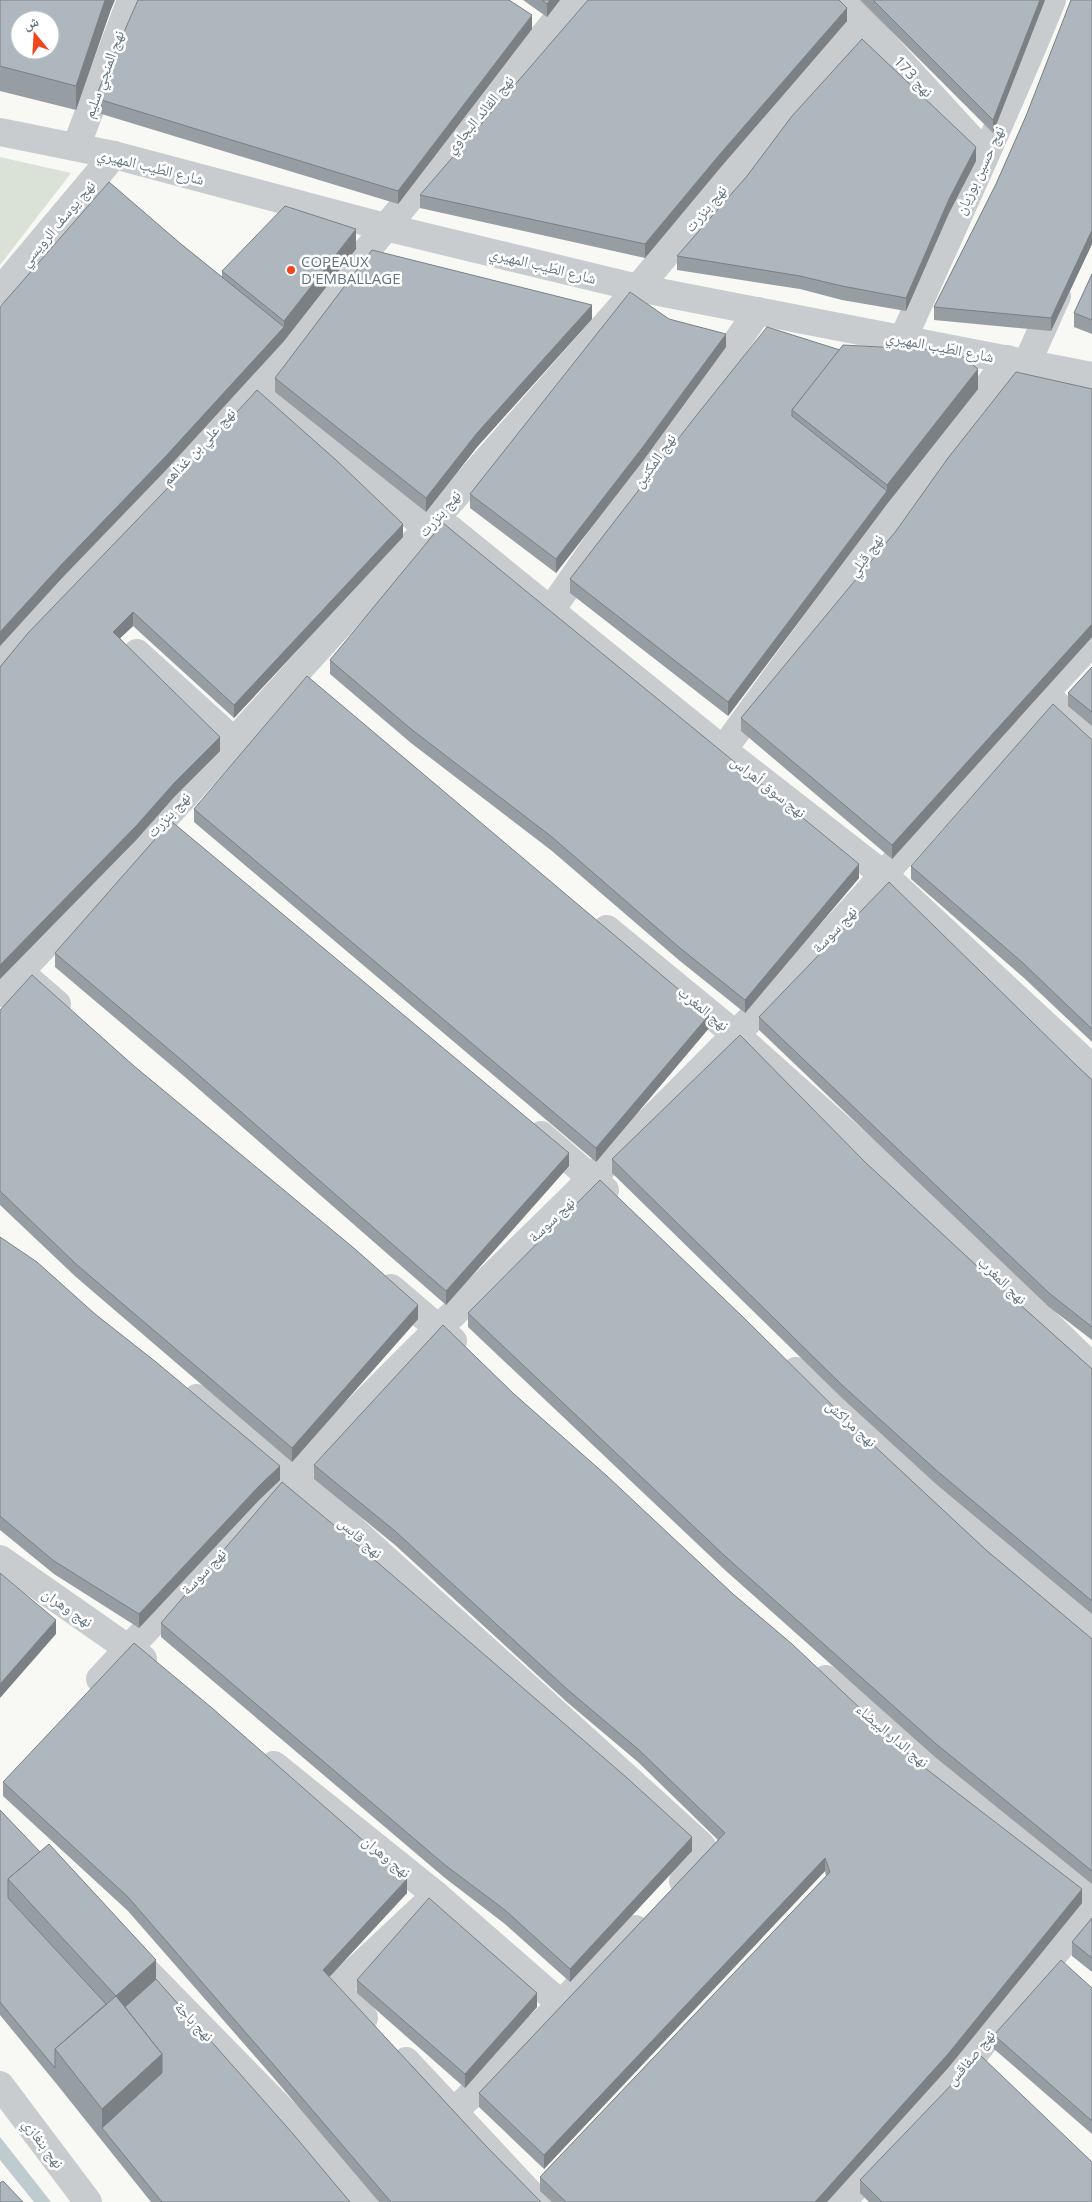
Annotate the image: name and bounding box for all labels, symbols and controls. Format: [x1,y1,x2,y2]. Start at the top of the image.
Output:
north arrow [10,10,60,60]
text: ش [21,11,41,33]
street label: نهج المنجي سليم [78,27,131,122]
street label: نهج 173 [889,51,938,102]
street label: نهج القائد البجاوي [440,71,520,159]
street label: نهج حسين بوزيان [950,122,1009,218]
street label: شارع الطّيب المهيري [95,143,207,192]
street label: نهج يوسف الرويسي [15,176,101,272]
street label: نهج بنزرت [679,180,731,236]
street label: شارع الطّيب المهيري [487,242,599,291]
place label: COPEAUX D'EMBALLAGE [301,251,401,288]
marker: COPEAUX D'EMBALLAGE [285,264,297,276]
street label: شارع الطّيب المهيري [884,326,996,369]
street label: نهج علي بن غذاهم [157,403,241,491]
street label: نهج المكنين [628,429,681,492]
street label: نهج بنزرت [413,485,466,541]
street label: نهج قبلي [843,530,890,582]
street label: نهج سوق أهراس [727,750,811,822]
street label: نهج بنزرت [142,787,195,842]
street label: نهج سوسة [807,901,862,957]
street label: نهج المغرب [674,981,734,1036]
street label: نهج سوسة [523,1192,579,1247]
street label: نهج المغرب [974,1252,1032,1309]
street label: نهج مراكش [822,1395,882,1452]
street label: نهج قابس [334,1512,387,1563]
street label: نهج سوسة [176,1543,231,1599]
street label: نهج وهران [38,1583,97,1632]
street label: نهج الدار البيضاء [852,1699,934,1772]
street label: نهج وهران [358,1830,415,1882]
street label: نهج باجة [170,1997,219,2046]
street label: نهج صفاقس [941,2025,1000,2090]
street label: نهج بنغازي [17,2114,69,2174]

